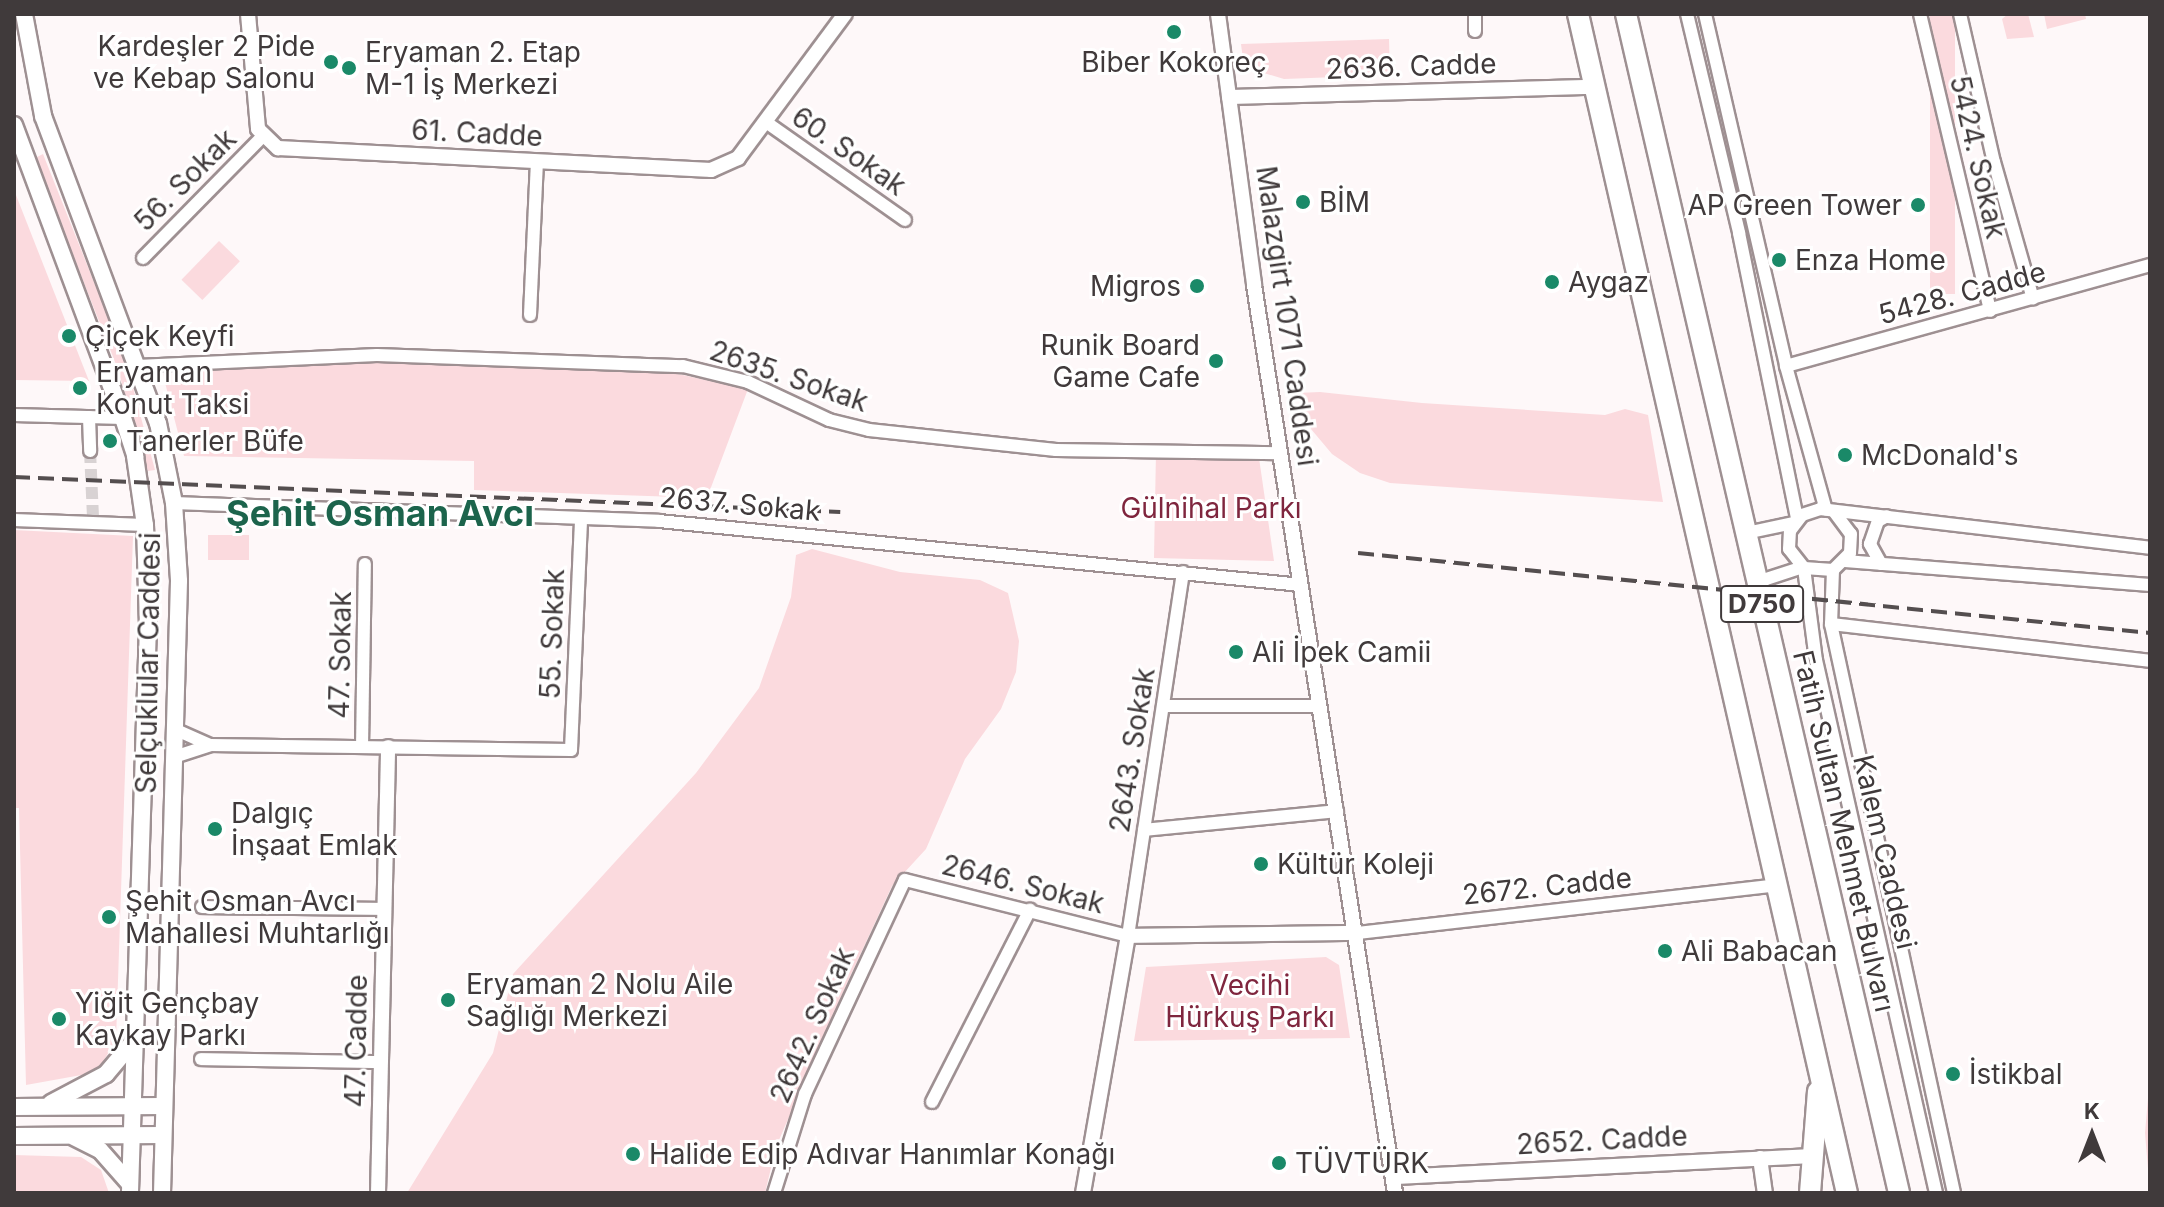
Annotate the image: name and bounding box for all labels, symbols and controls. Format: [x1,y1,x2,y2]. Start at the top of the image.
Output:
marker: Biber Kokoreç [1165,23,1183,41]
place label: Kardeşler 2 Pide ve Kebap Salonu [93,29,315,95]
place label: Eryaman 2. Etap M-1 İş Merkezi [365,35,581,101]
place label: Biber Kokoreç [1081,45,1267,79]
street label: 2636. Cadde [1325,46,1497,86]
marker: Kardeşler 2 Pide ve Kebap Salonu [322,53,340,71]
marker: Eryaman 2. Etap M-1 İş Merkezi [340,59,358,77]
street label: 5424. Sokak [1943,72,2013,242]
street label: 60. Sokak [786,100,912,202]
street label: 61. Cadde [410,113,544,153]
street label: 56. Sokak [127,122,243,238]
street label: Malazgirt 1071 Caddesi [1249,164,1325,468]
place label: BİM [1319,185,1370,219]
place label: AP Green Tower [1687,188,1902,222]
marker: BİM [1294,193,1312,211]
marker: AP Green Tower [1909,196,1927,214]
place label: Enza Home [1795,243,1946,277]
marker: Enza Home [1770,251,1788,269]
street label: 5428. Cadde [1875,255,2049,331]
place label: Aygaz [1568,265,1649,299]
place label: Migros [1090,269,1181,303]
marker: Aygaz [1543,273,1561,291]
marker: Migros [1188,277,1206,295]
place label: Çiçek Keyfi [85,319,235,353]
marker: Çiçek Keyfi [60,327,78,345]
place label: Runik Board Game Cafe [1041,328,1200,394]
street label: 2635. Sokak [705,333,873,419]
marker: Runik Board Game Cafe [1207,352,1225,370]
place label: Eryaman Konut Taksi [96,355,249,421]
marker: Eryaman Konut Taksi [71,379,89,397]
place label: Tanerler Büfe [126,424,304,458]
marker: Tanerler Büfe [101,432,119,450]
place label: McDonald's [1861,438,2019,472]
marker: McDonald's [1836,446,1854,464]
street label: 2637. Sokak [658,480,822,528]
park label: Gülnihal Parkı [1120,491,1302,525]
district label: Şehit Osman Avcı [226,492,534,536]
street label: Selçuklular Caddesi [129,532,167,794]
street label: 55. Sokak [533,568,571,700]
road number: D750 [1720,582,1804,626]
street label: 47. Sokak [322,591,358,719]
place label: Ali İpek Camii [1252,635,1431,669]
marker: Ali İpek Camii [1227,643,1245,661]
street label: Fatih Sultan Mehmet Bulvarı [1786,647,1902,1015]
street label: 2643. Sokak [1102,665,1162,835]
street label: Kalem Caddesi [1846,752,1924,952]
place label: Dalgıç İnşaat Emlak [231,796,398,862]
marker: Dalgıç İnşaat Emlak [206,820,224,838]
place label: Kültür Koleji [1277,847,1434,881]
street label: 2646. Sokak [938,848,1108,920]
marker: Kültür Koleji [1252,855,1270,873]
street label: 2672. Cadde [1461,860,1633,912]
place label: Şehit Osman Avcı Mahallesi Muhtarlığı [125,884,390,950]
marker: Şehit Osman Avcı Mahallesi Muhtarlığı [100,908,118,926]
place label: Ali Babacan [1681,934,1837,968]
street label: 2642. Sokak [763,942,861,1108]
marker: Ali Babacan [1656,942,1674,960]
place label: Eryaman 2 Nolu Aile Sağlığı Merkezi [466,967,733,1033]
park label: Vecihi Hürkuş Parkı [1165,968,1335,1034]
street label: 47. Cadde [338,974,374,1108]
place label: Yiğit Gençbay Kaykay Parkı [75,986,259,1052]
marker: Eryaman 2 Nolu Aile Sağlığı Merkezi [437,989,459,1011]
marker: Yiğit Gençbay Kaykay Parkı [50,1010,68,1028]
place label: İstikbal [1969,1057,2063,1091]
marker: İstikbal [1944,1065,1962,1083]
north arrow [2052,1095,2132,1175]
text: K [2084,1098,2100,1124]
street label: 2652. Cadde [1516,1119,1688,1161]
place label: Halide Edip Adıvar Hanımlar Konağı [649,1137,1115,1171]
marker: Halide Edip Adıvar Hanımlar Konağı [624,1145,642,1163]
place label: TÜVTÜRK [1295,1146,1429,1180]
marker: TÜVTÜRK [1270,1154,1288,1172]

